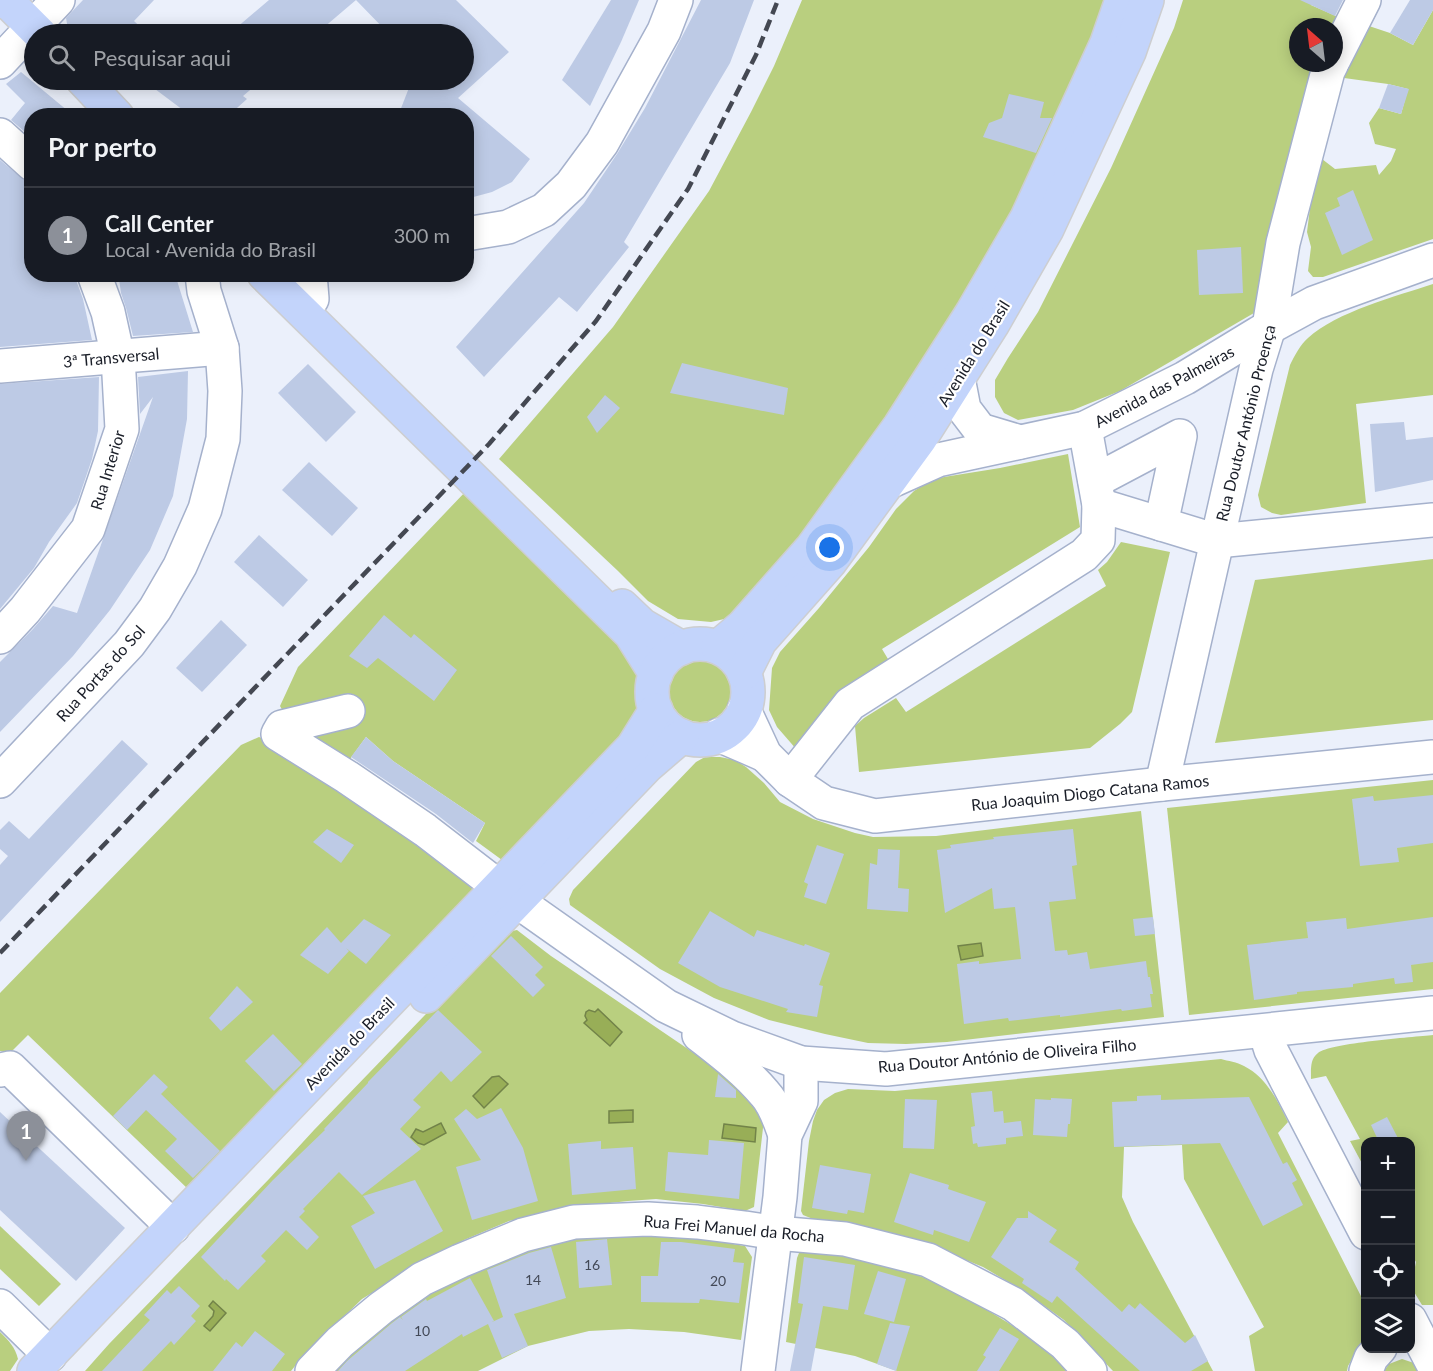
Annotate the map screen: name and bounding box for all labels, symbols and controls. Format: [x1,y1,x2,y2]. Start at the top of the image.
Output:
north arrow [1289,18,1343,72]
search box [24,24,474,90]
icon: search [45,41,78,74]
text: Pesquisar aqui [93,44,231,71]
text: Por perto [48,131,157,163]
text: Call Center [105,210,213,237]
text: 1 [62,223,73,247]
text: 300 m [394,223,450,247]
text: Local · Avenida do Brasil [105,237,316,261]
street label: Avenida do Brasil [933,297,1013,409]
street label: Rua Doutor António Proença [1211,323,1279,523]
street label: Avenida das Palmeiras [1091,341,1237,431]
street label: 3ª Transversal [62,343,160,371]
street label: Rua Interior [86,428,128,512]
your location [815,533,844,562]
street label: Rua Portas do Sol [52,621,148,725]
street label: Rua Joaquim Diogo Catana Ramos [970,770,1210,814]
street label: Avenida do Brasil [300,993,398,1093]
street label: Rua Doutor António de Oliveira Filho [877,1034,1137,1076]
pin: 1 [6,1112,46,1161]
map controls [1361,1137,1415,1353]
button: + [1361,1137,1415,1191]
button: − [1361,1191,1415,1245]
street label: Rua Frei Manuel da Rocha [643,1211,825,1245]
button: locate [1361,1245,1415,1299]
house number: 16 [584,1256,600,1273]
house number: 14 [525,1271,541,1288]
house number: 20 [710,1272,726,1289]
button: layers [1361,1299,1415,1353]
house number: 10 [414,1322,430,1339]

